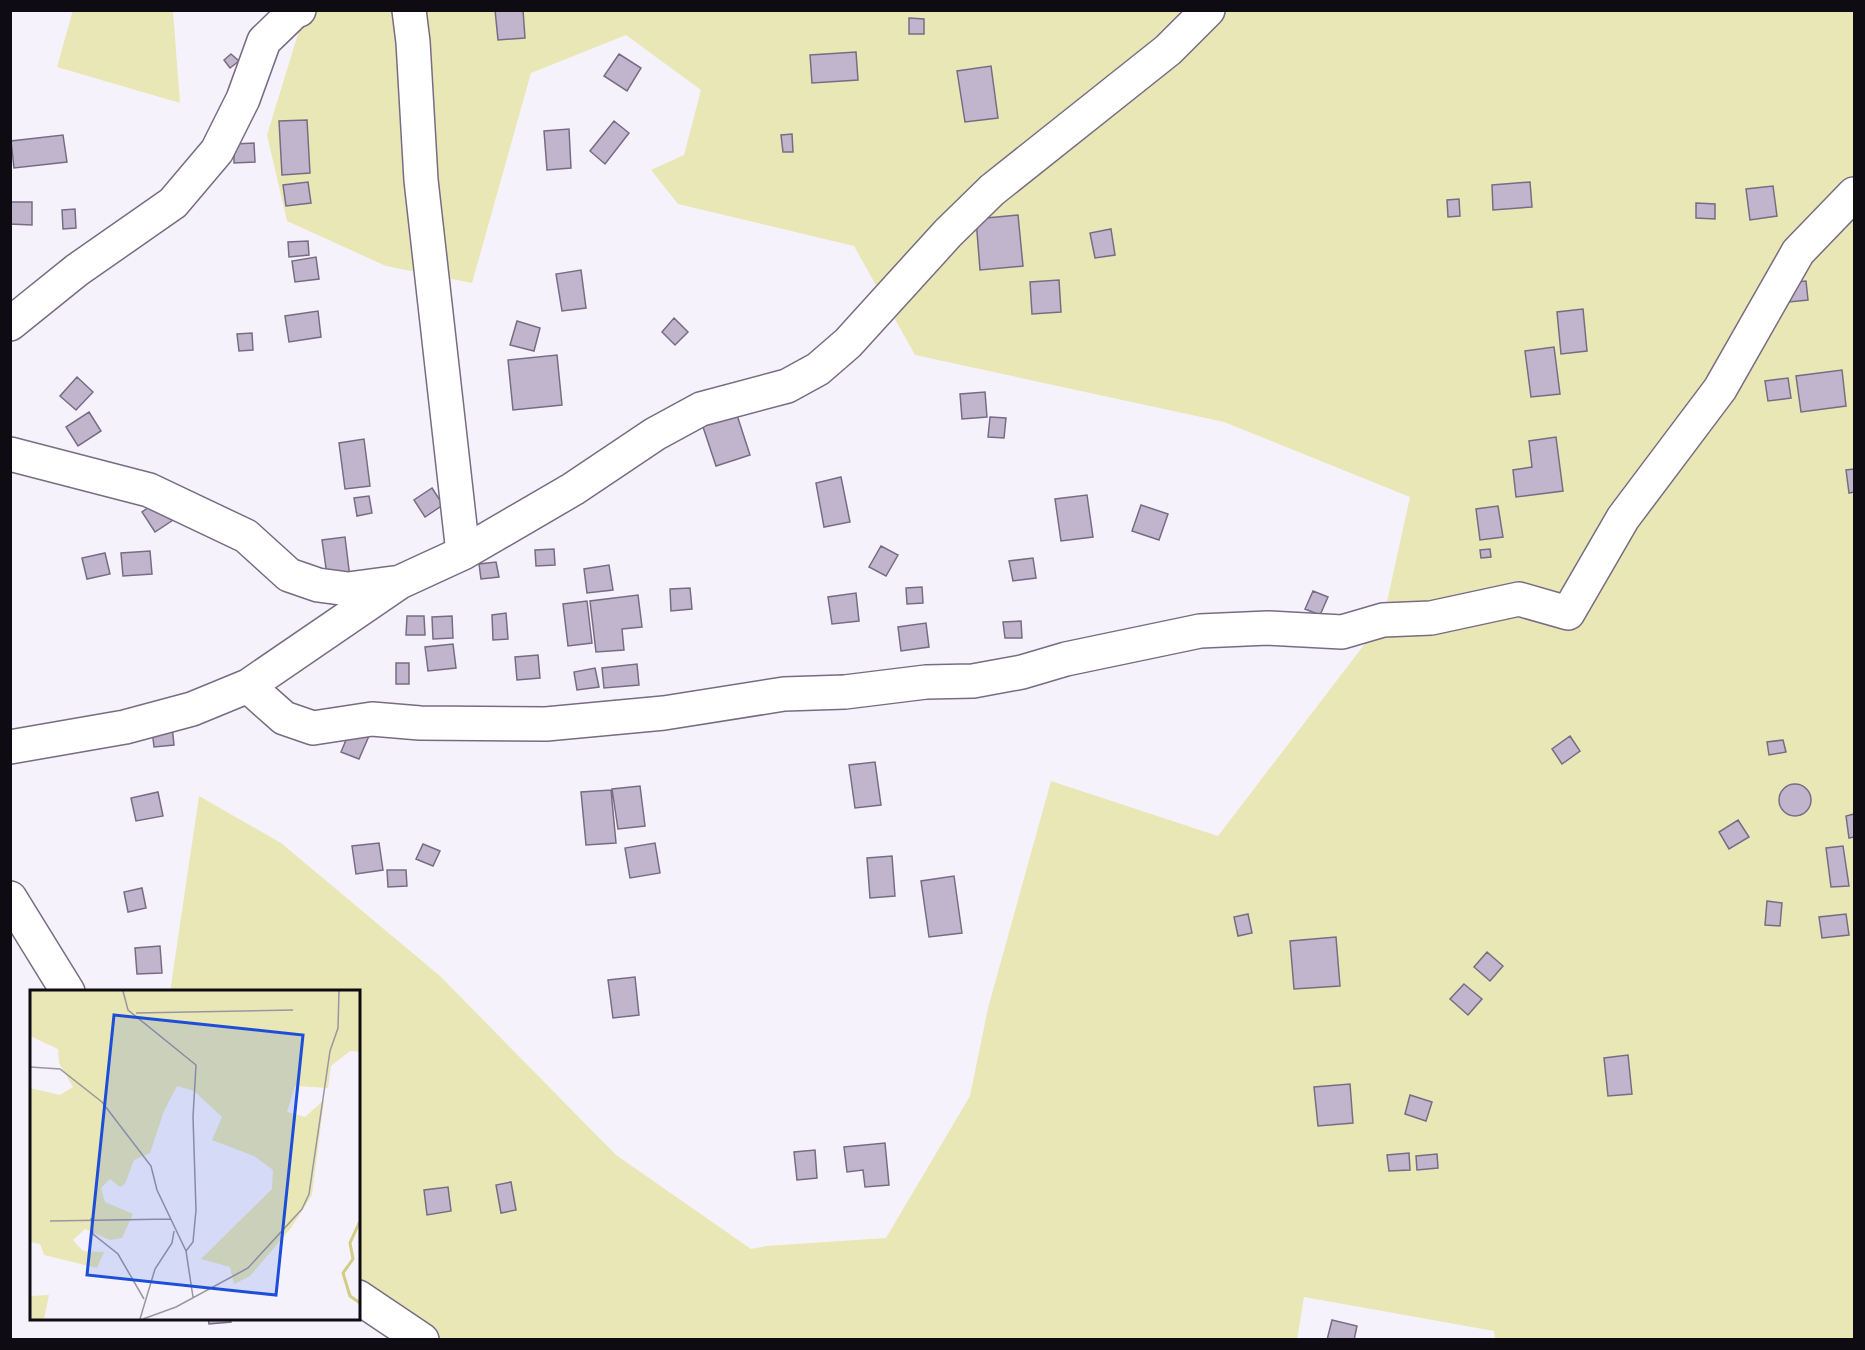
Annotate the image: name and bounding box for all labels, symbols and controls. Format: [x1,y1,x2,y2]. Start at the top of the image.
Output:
inset map [30,990,360,1320]

